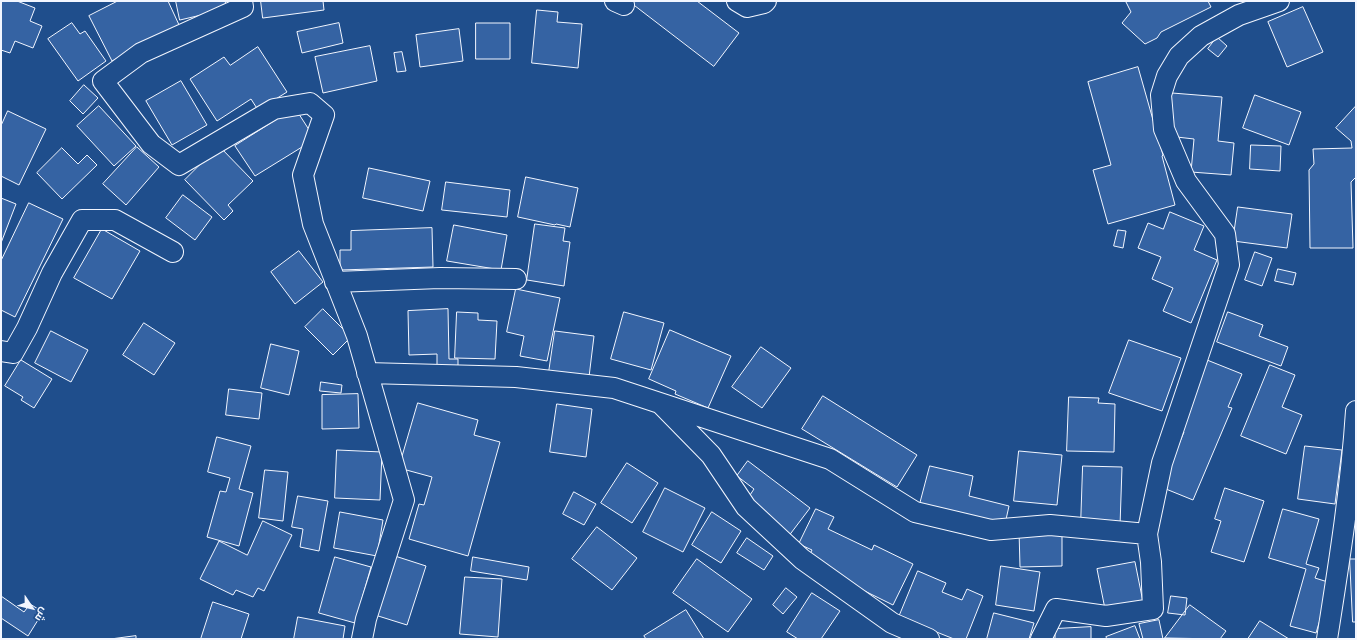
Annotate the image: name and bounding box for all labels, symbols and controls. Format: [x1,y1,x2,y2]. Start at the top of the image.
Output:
north arrow [12,588,52,628]
text: ش [33,606,51,624]

